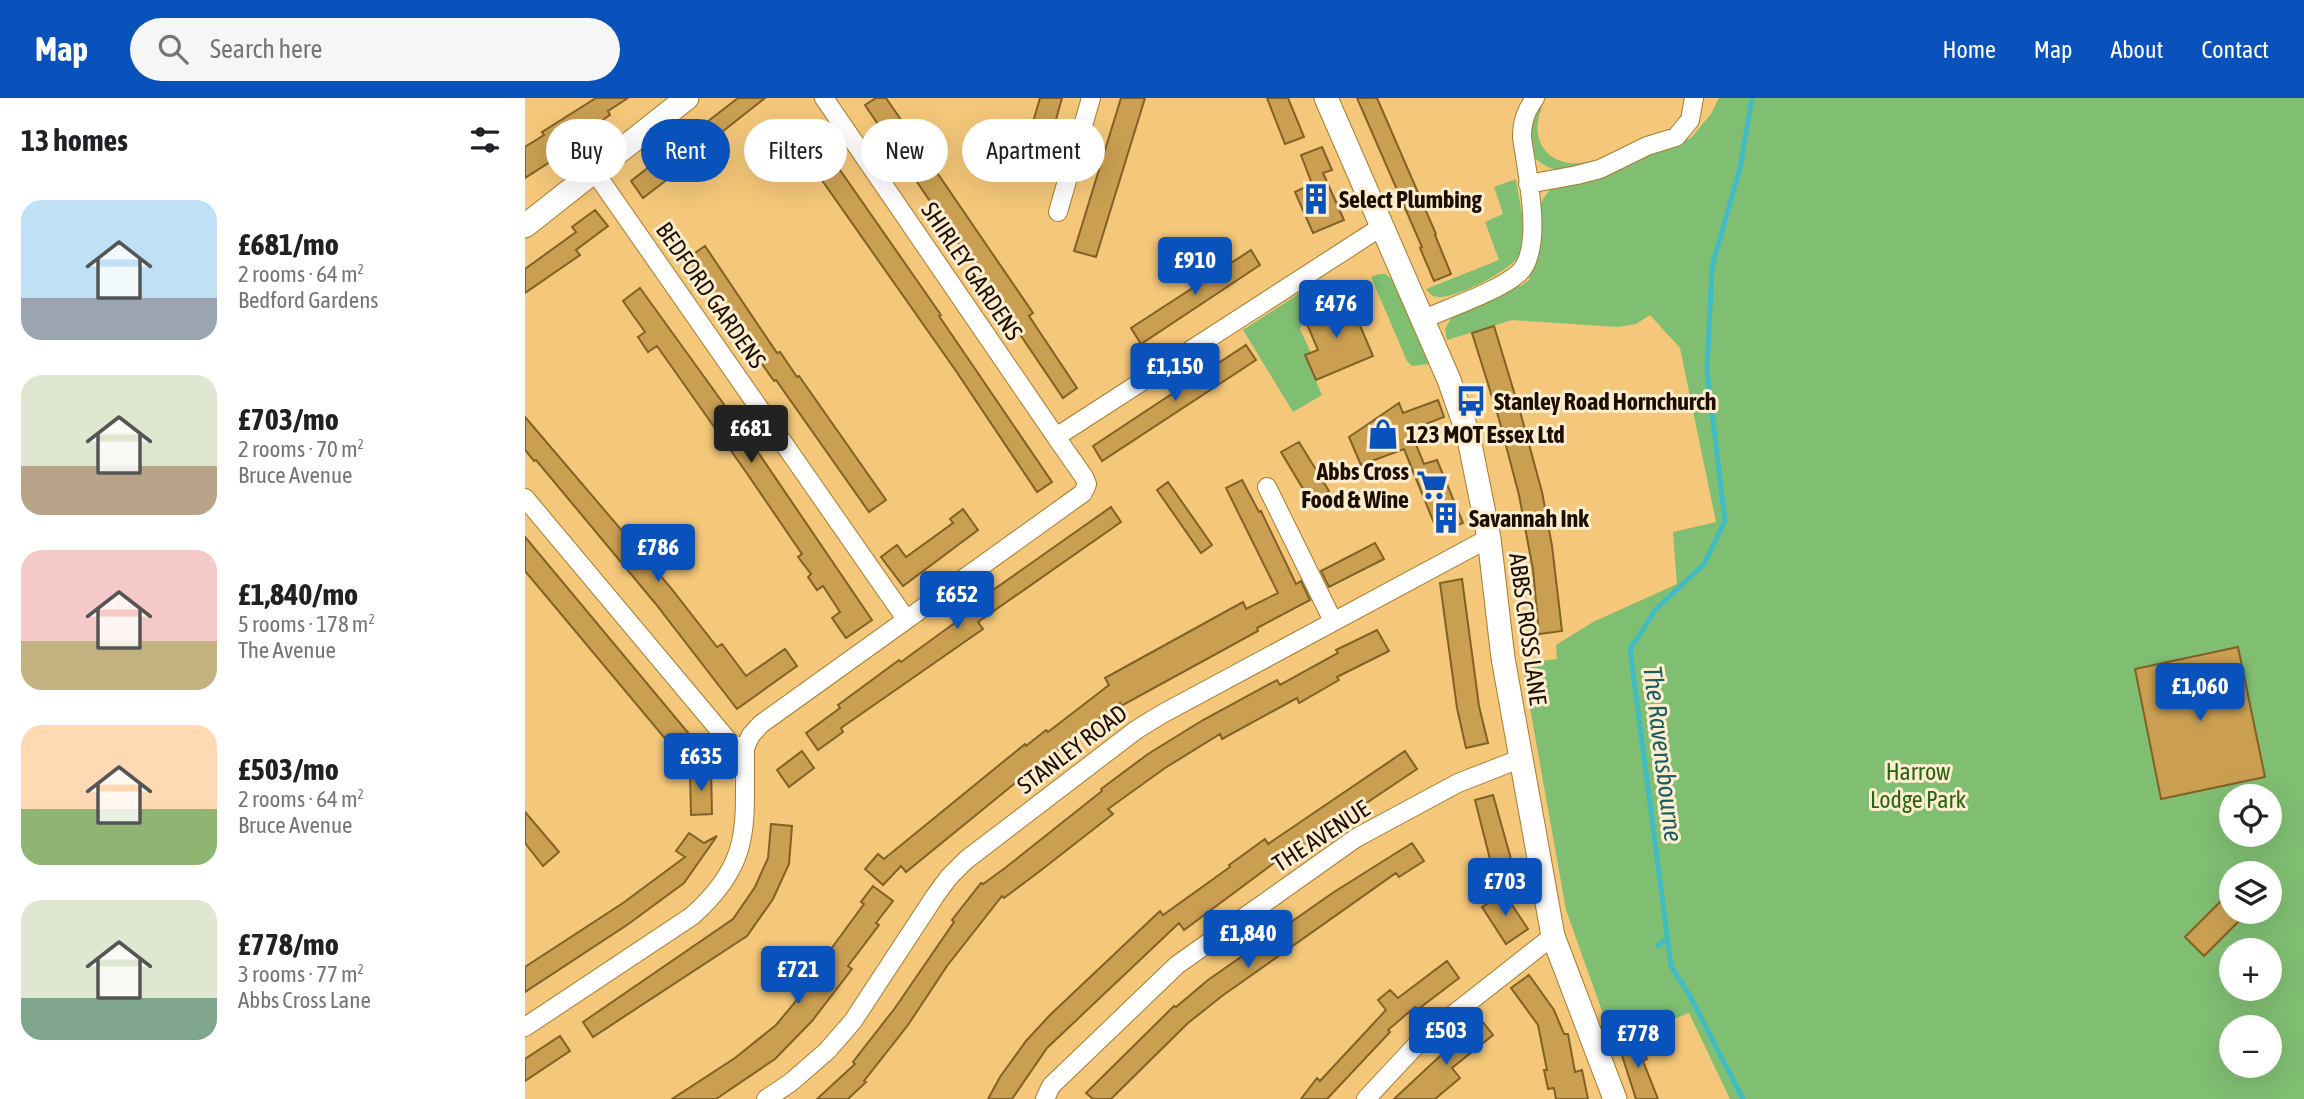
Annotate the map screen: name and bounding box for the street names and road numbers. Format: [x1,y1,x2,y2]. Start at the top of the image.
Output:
street label: SHIRLEY GARDENS [916,197,1028,345]
street label: BEDFORD GARDENS [651,217,771,373]
street label: ABBS CROSS LANE [1504,551,1552,707]
street label: STANLEY ROAD [1012,699,1132,799]
street label: THE AVENUE [1268,795,1374,877]

